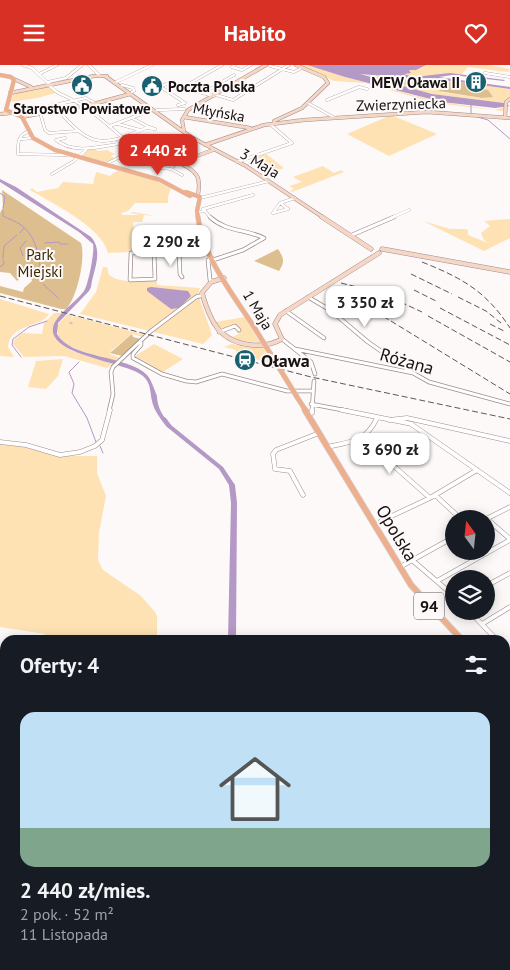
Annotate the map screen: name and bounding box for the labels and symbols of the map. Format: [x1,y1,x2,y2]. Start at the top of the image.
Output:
building icon: MEW Oława II [464,70,488,94]
public building icon: Starostwo Powiatowe [70,73,94,97]
place label: MEW Oława II [371,73,460,92]
public building icon: Poczta Polska [140,74,164,98]
place label: Poczta Polska [168,77,255,96]
street label: Zwierzyniecka [356,93,446,115]
street label: Młyńska [192,98,246,126]
place label: Starostwo Powiatowe [13,99,151,118]
pin: 2 440 zł [106,133,210,176]
street label: 3 Maja [237,144,283,182]
pin: 2 290 zł [119,225,223,267]
park label: Park Miejski [17,245,63,281]
pin: 3 350 zł [313,285,417,328]
street label: 1 Maja [239,287,277,333]
street label: Różana [377,342,437,380]
station icon: Oława [233,348,257,372]
place label: Oława [261,349,310,372]
pin: 3 690 zł [338,433,442,475]
street label: Opolska [371,500,423,566]
north arrow [445,510,495,560]
road number: 94 [414,593,444,619]

